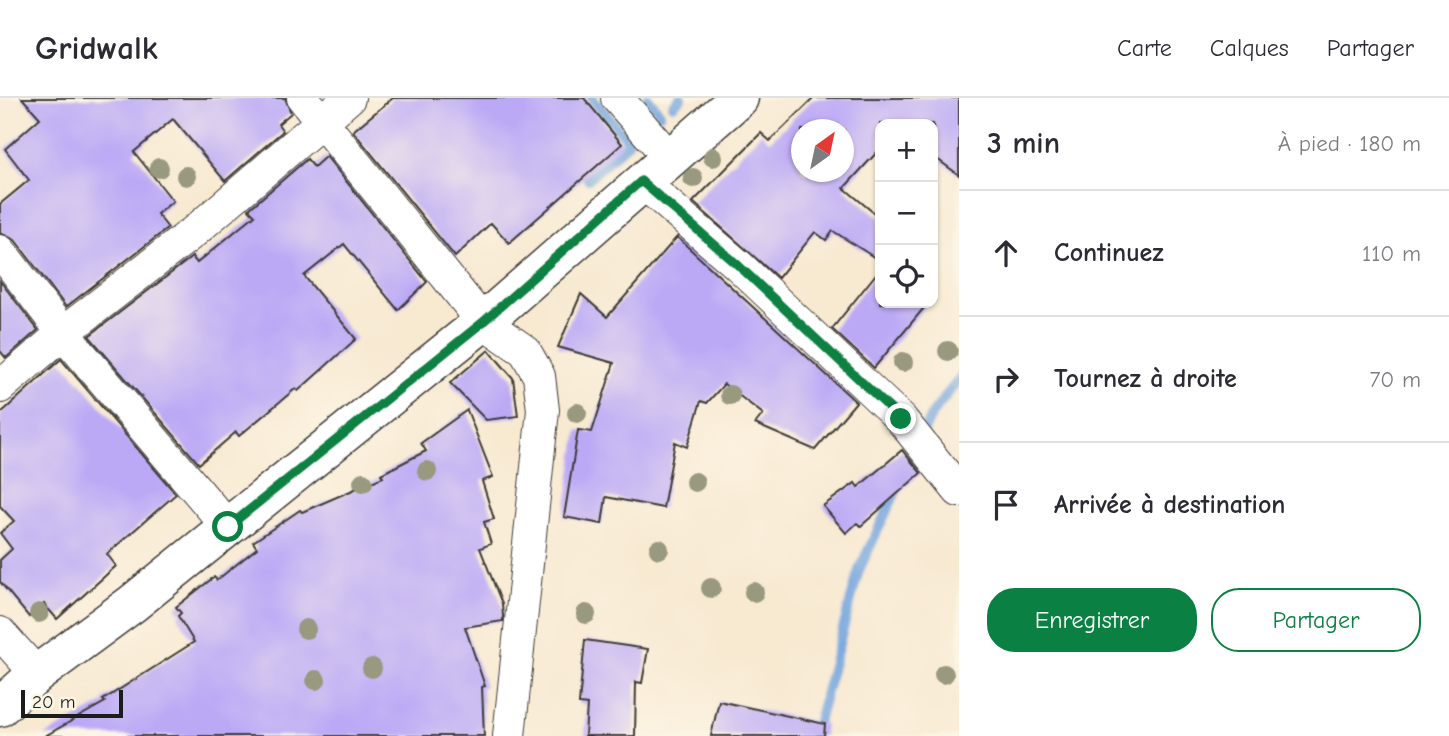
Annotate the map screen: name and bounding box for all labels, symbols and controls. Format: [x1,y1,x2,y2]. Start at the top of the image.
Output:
text: Gridwalk [35,29,158,67]
text: Carte [1117,34,1172,62]
text: Calques [1210,34,1289,62]
text: Partager [1327,34,1414,62]
north arrow [791,119,854,182]
map controls [875,119,938,308]
button: + [875,119,938,182]
text: 3 min [987,126,1060,161]
text: À pied · 180 m [1278,130,1421,157]
button: − [875,182,938,245]
icon: ahead [987,234,1025,272]
text: Continuez [1054,238,1164,268]
text: 110 m [1362,240,1421,267]
button: locate [875,245,938,308]
icon: right [987,360,1025,398]
text: Tournez à droite [1054,364,1237,394]
text: 70 m [1369,366,1421,393]
route end [885,403,916,434]
icon: arrive [987,486,1025,524]
text: Arrivée à destination [1054,490,1285,520]
route start [212,511,243,542]
button: Enregistrer [987,588,1197,652]
button: Partager [1211,588,1421,652]
scale bar [21,687,122,719]
text: 20 m [32,691,76,713]

